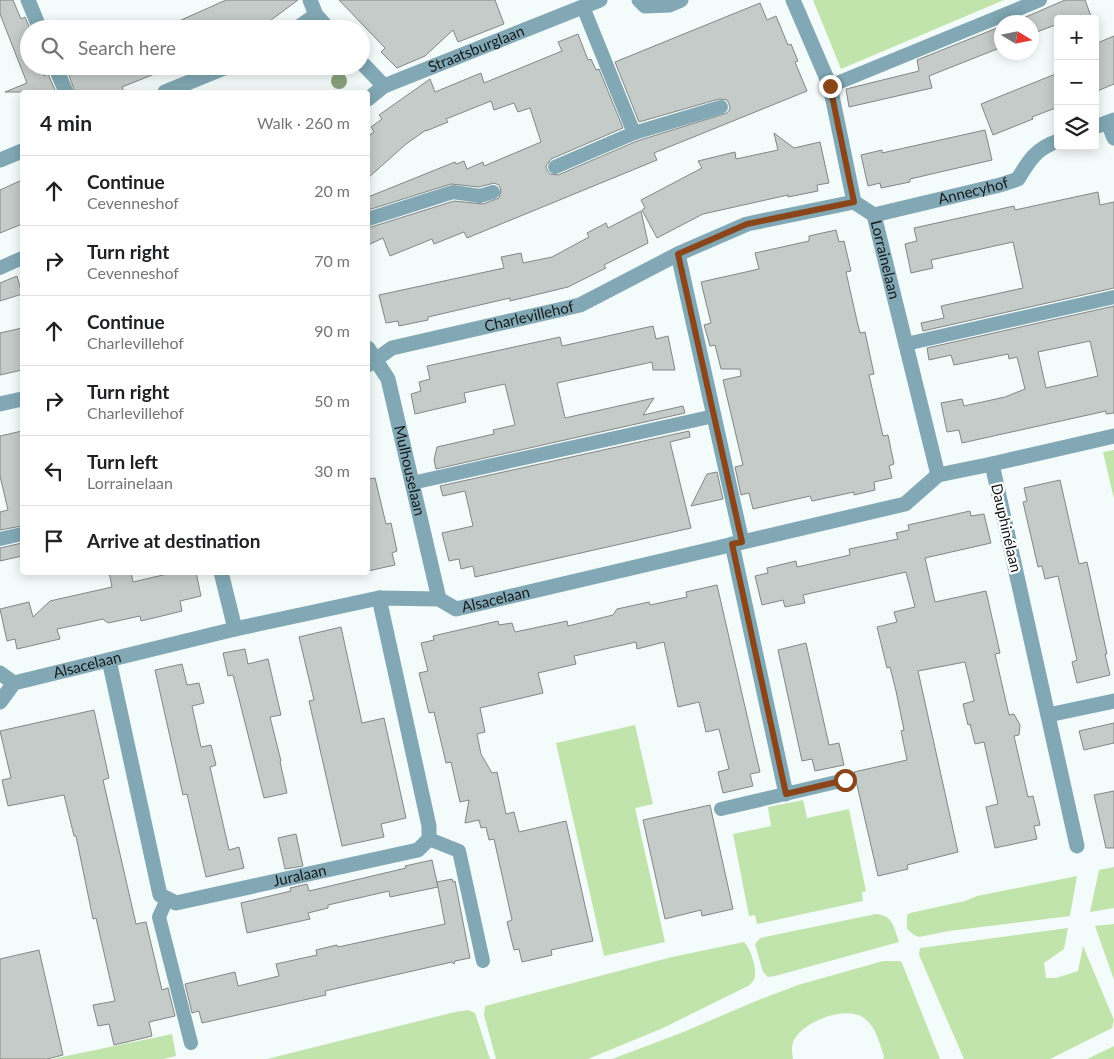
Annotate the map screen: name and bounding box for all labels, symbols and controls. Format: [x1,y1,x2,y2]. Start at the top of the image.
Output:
north arrow [994,15,1039,60]
map controls [1054,15,1099,150]
button: + [1054,15,1099,60]
search box [20,20,370,75]
street label: Straatsburglaan [425,21,527,76]
icon: search [38,34,66,62]
text: Search here [78,36,176,59]
button: − [1054,60,1099,105]
route end [819,75,842,98]
button: layers [1054,105,1099,150]
text: 4 min [40,110,92,135]
text: Walk · 260 m [257,113,350,132]
text: Continue [87,170,165,193]
street label: Annecyhof [936,173,1011,207]
icon: ahead [40,177,68,205]
text: 20 m [314,181,350,200]
text: Cevenneshof [87,193,179,212]
street label: Lorrainelaan [868,218,904,301]
text: Turn right [87,240,169,263]
icon: right [40,247,68,275]
text: 70 m [314,251,350,270]
text: Cevenneshof [87,263,179,282]
street label: Charlevillehof [482,297,576,335]
text: Continue [87,310,165,333]
icon: ahead [40,317,68,345]
text: 90 m [314,321,350,340]
text: Charlevillehof [87,333,184,352]
text: Turn right [87,380,169,403]
icon: right [40,387,68,415]
text: 50 m [314,391,350,410]
text: Charlevillehof [87,403,184,422]
street label: Mulhouselaan [391,423,429,517]
text: Turn left [87,450,158,473]
icon: left [40,457,68,485]
text: 30 m [314,461,350,480]
text: Lorrainelaan [87,473,173,492]
street label: Dauphinélaan [988,482,1026,574]
icon: arrive [40,527,68,555]
text: Arrive at destination [87,529,260,552]
street label: Alsacelaan [460,582,531,615]
street label: Alsacelaan [51,647,123,681]
route start [834,769,857,792]
street label: Juralaan [271,860,328,890]

